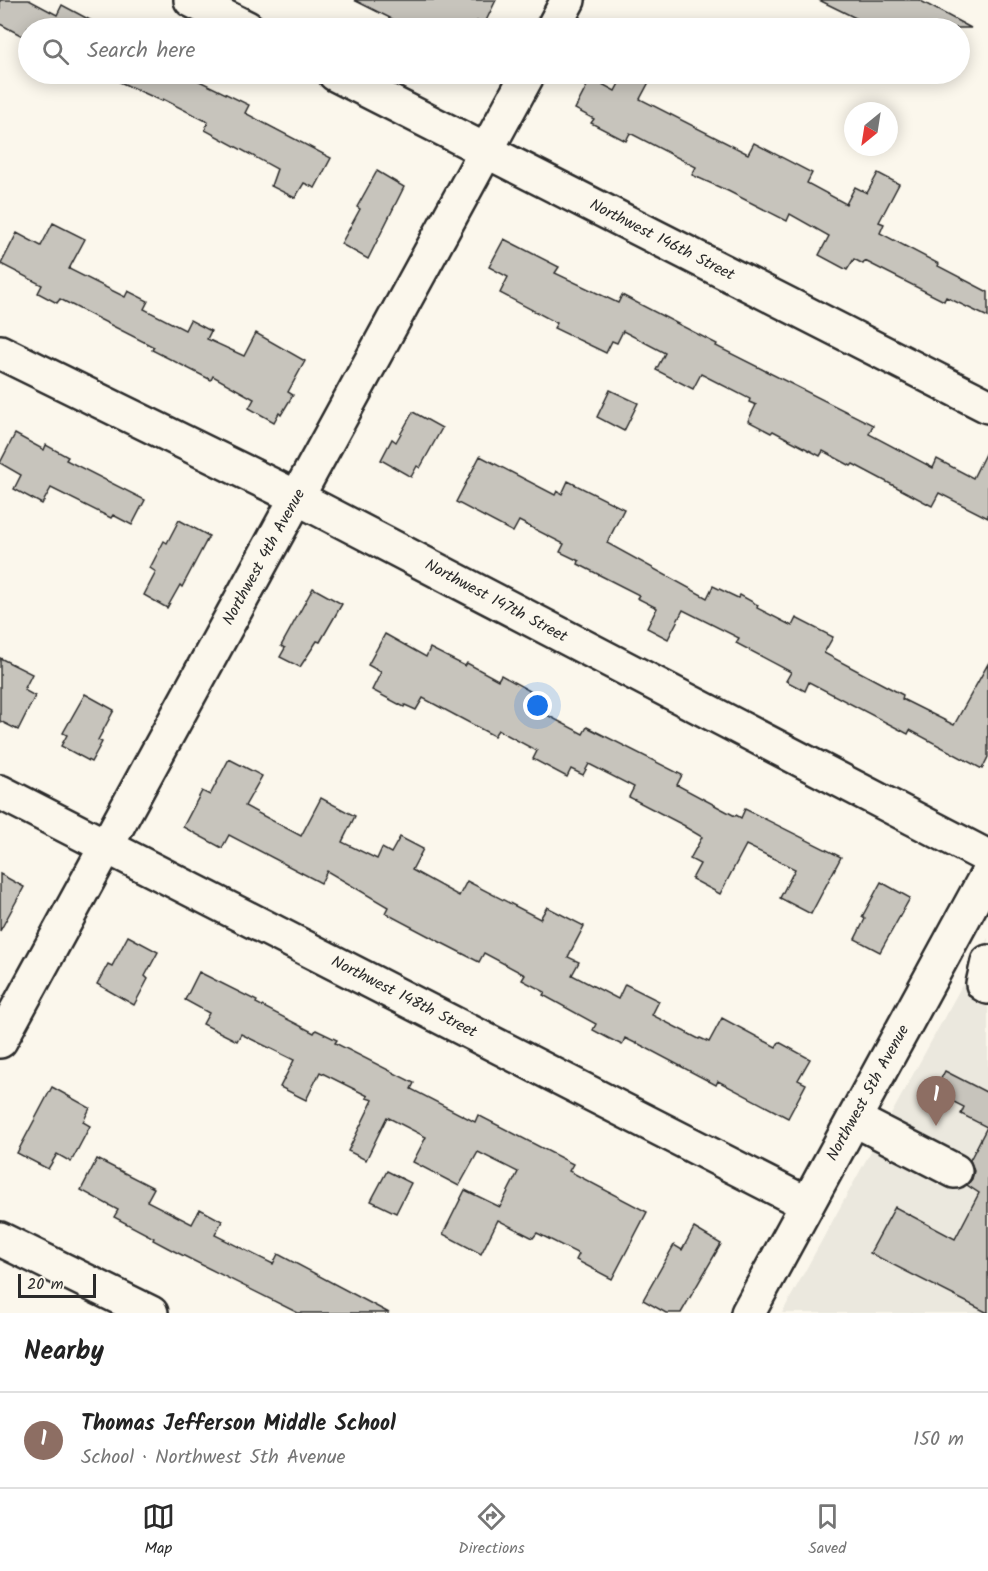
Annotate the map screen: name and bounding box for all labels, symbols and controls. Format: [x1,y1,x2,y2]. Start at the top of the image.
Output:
search box [18,18,970,84]
text: Search here [87,34,195,69]
icon: search [39,35,72,68]
north arrow [844,102,898,156]
street label: Northwest 146th Street [585,193,740,288]
street label: Northwest 4th Avenue [216,484,312,630]
street label: Northwest 147th Street [420,553,573,650]
your location [523,691,552,720]
street label: Northwest 148th Street [327,949,482,1045]
street label: Northwest 5th Avenue [820,1020,916,1166]
pin: 1 [916,1076,956,1126]
scale bar [18,1271,96,1298]
text: 20 m [27,1272,63,1297]
text: Nearby [24,1331,104,1373]
text: Thomas Jefferson Middle School [81,1407,396,1442]
text: 1 [40,1424,47,1456]
text: 150 m [913,1424,964,1456]
text: School · Northwest 5th Avenue [81,1442,346,1474]
tab: Map [142,1500,175,1561]
tab: Directions [458,1500,525,1561]
tab: Saved [808,1500,846,1561]

